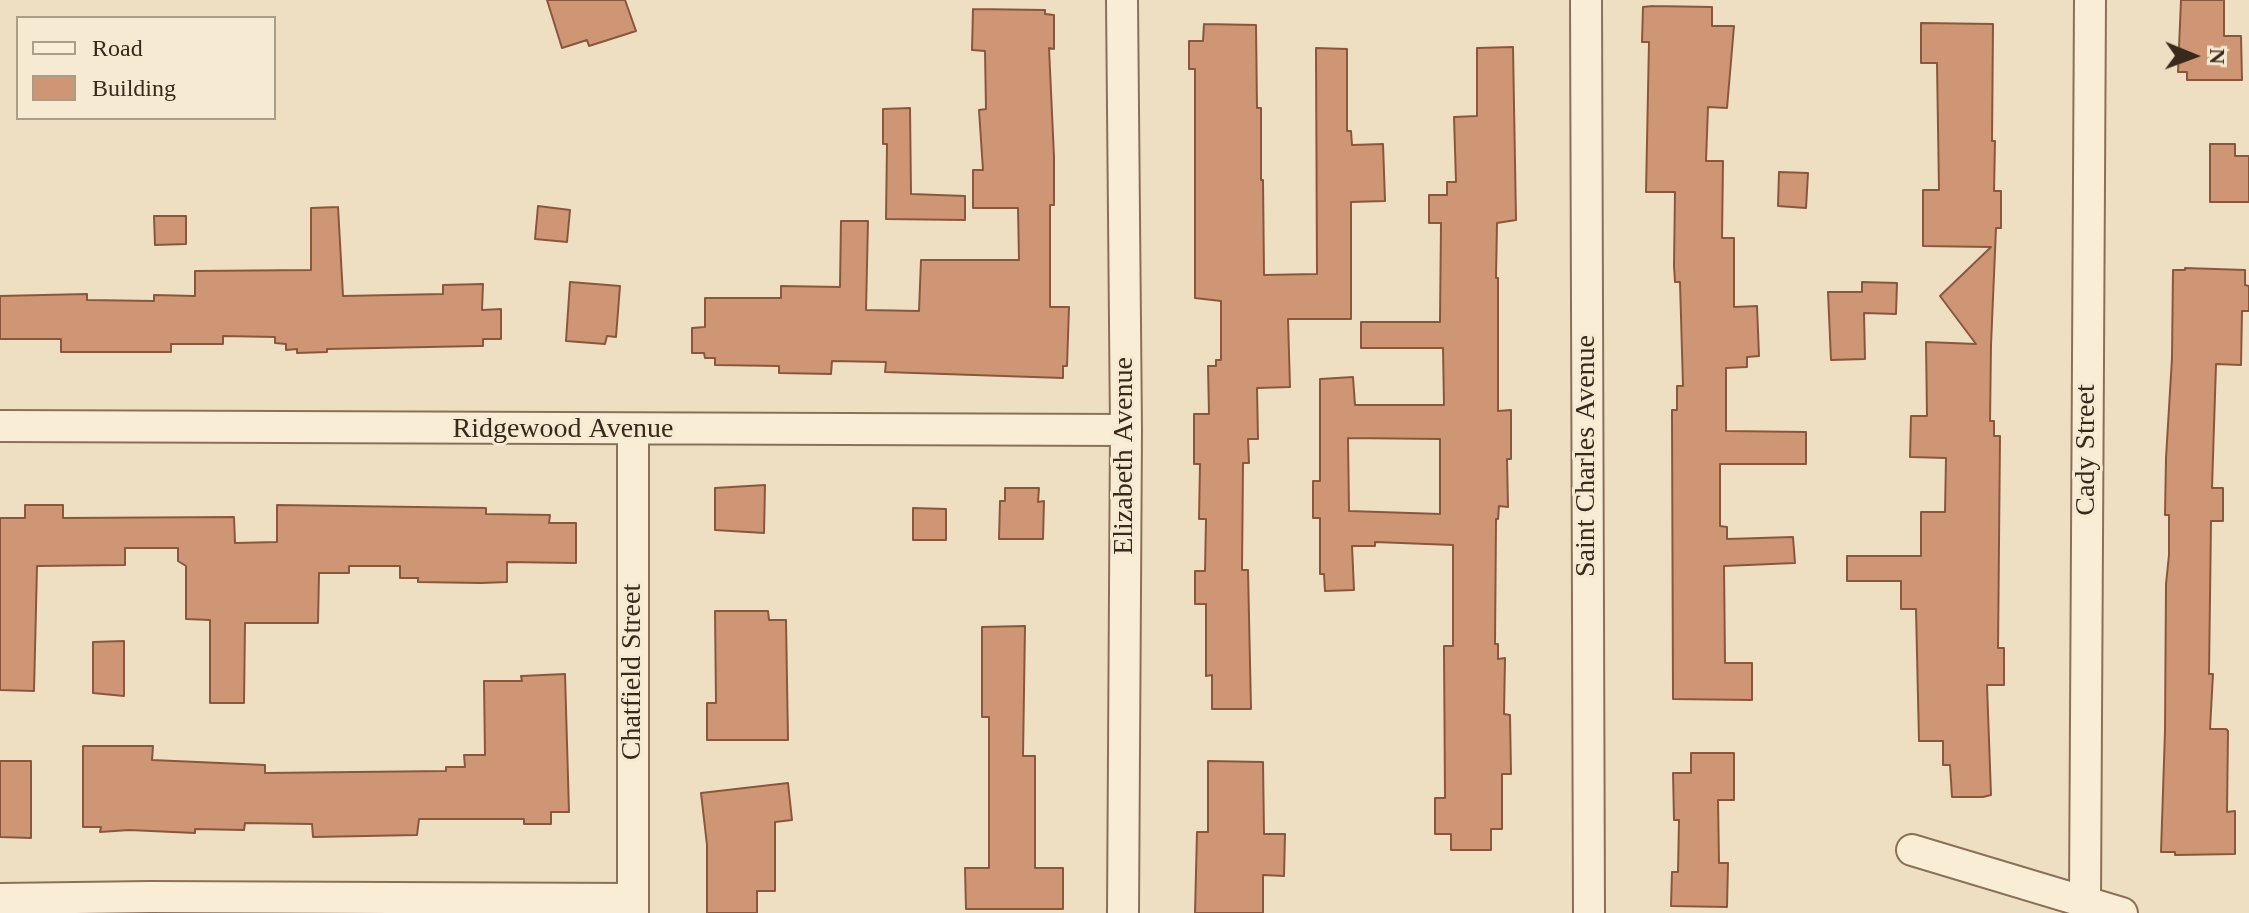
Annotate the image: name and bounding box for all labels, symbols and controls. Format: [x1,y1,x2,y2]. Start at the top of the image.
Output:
legend [16,16,276,120]
north arrow [2153,16,2233,96]
text: Road [92,35,143,61]
text: N [2205,48,2230,65]
text: Building [92,75,176,101]
street label: Saint Charles Avenue [1570,335,1604,577]
street label: Elizabeth Avenue [1108,357,1142,555]
street label: Cady Street [2070,384,2104,516]
street label: Ridgewood Avenue [452,413,674,447]
street label: Chatfield Street [616,584,650,760]

